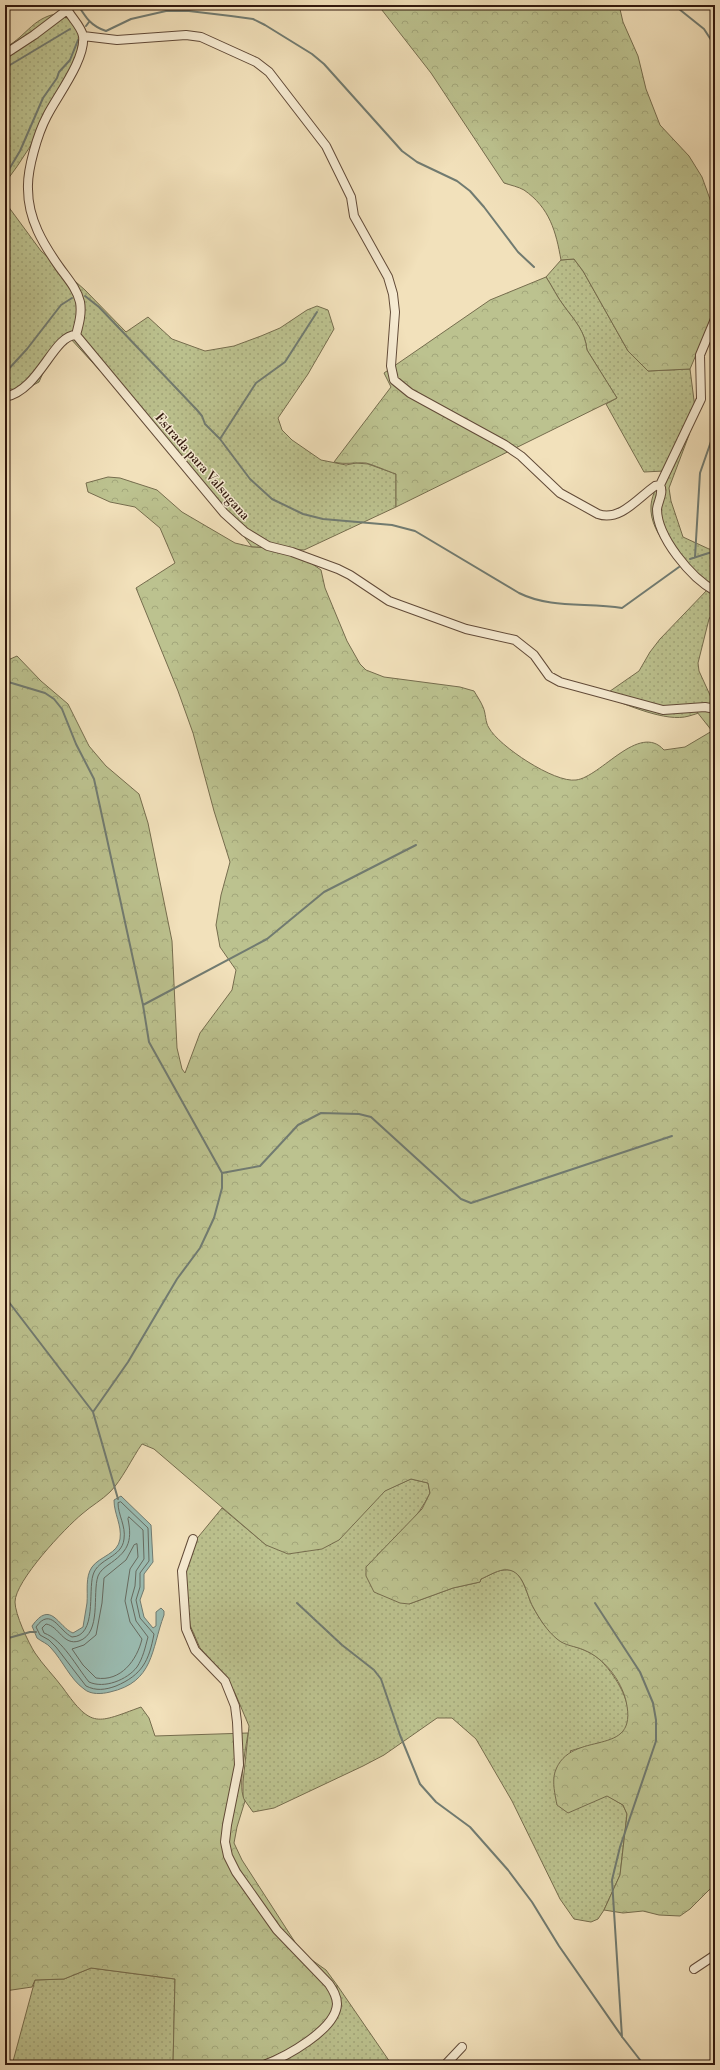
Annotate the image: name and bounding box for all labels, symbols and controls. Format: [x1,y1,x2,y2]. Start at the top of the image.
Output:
street label: Estrada para Valsugana [151,410,253,524]

